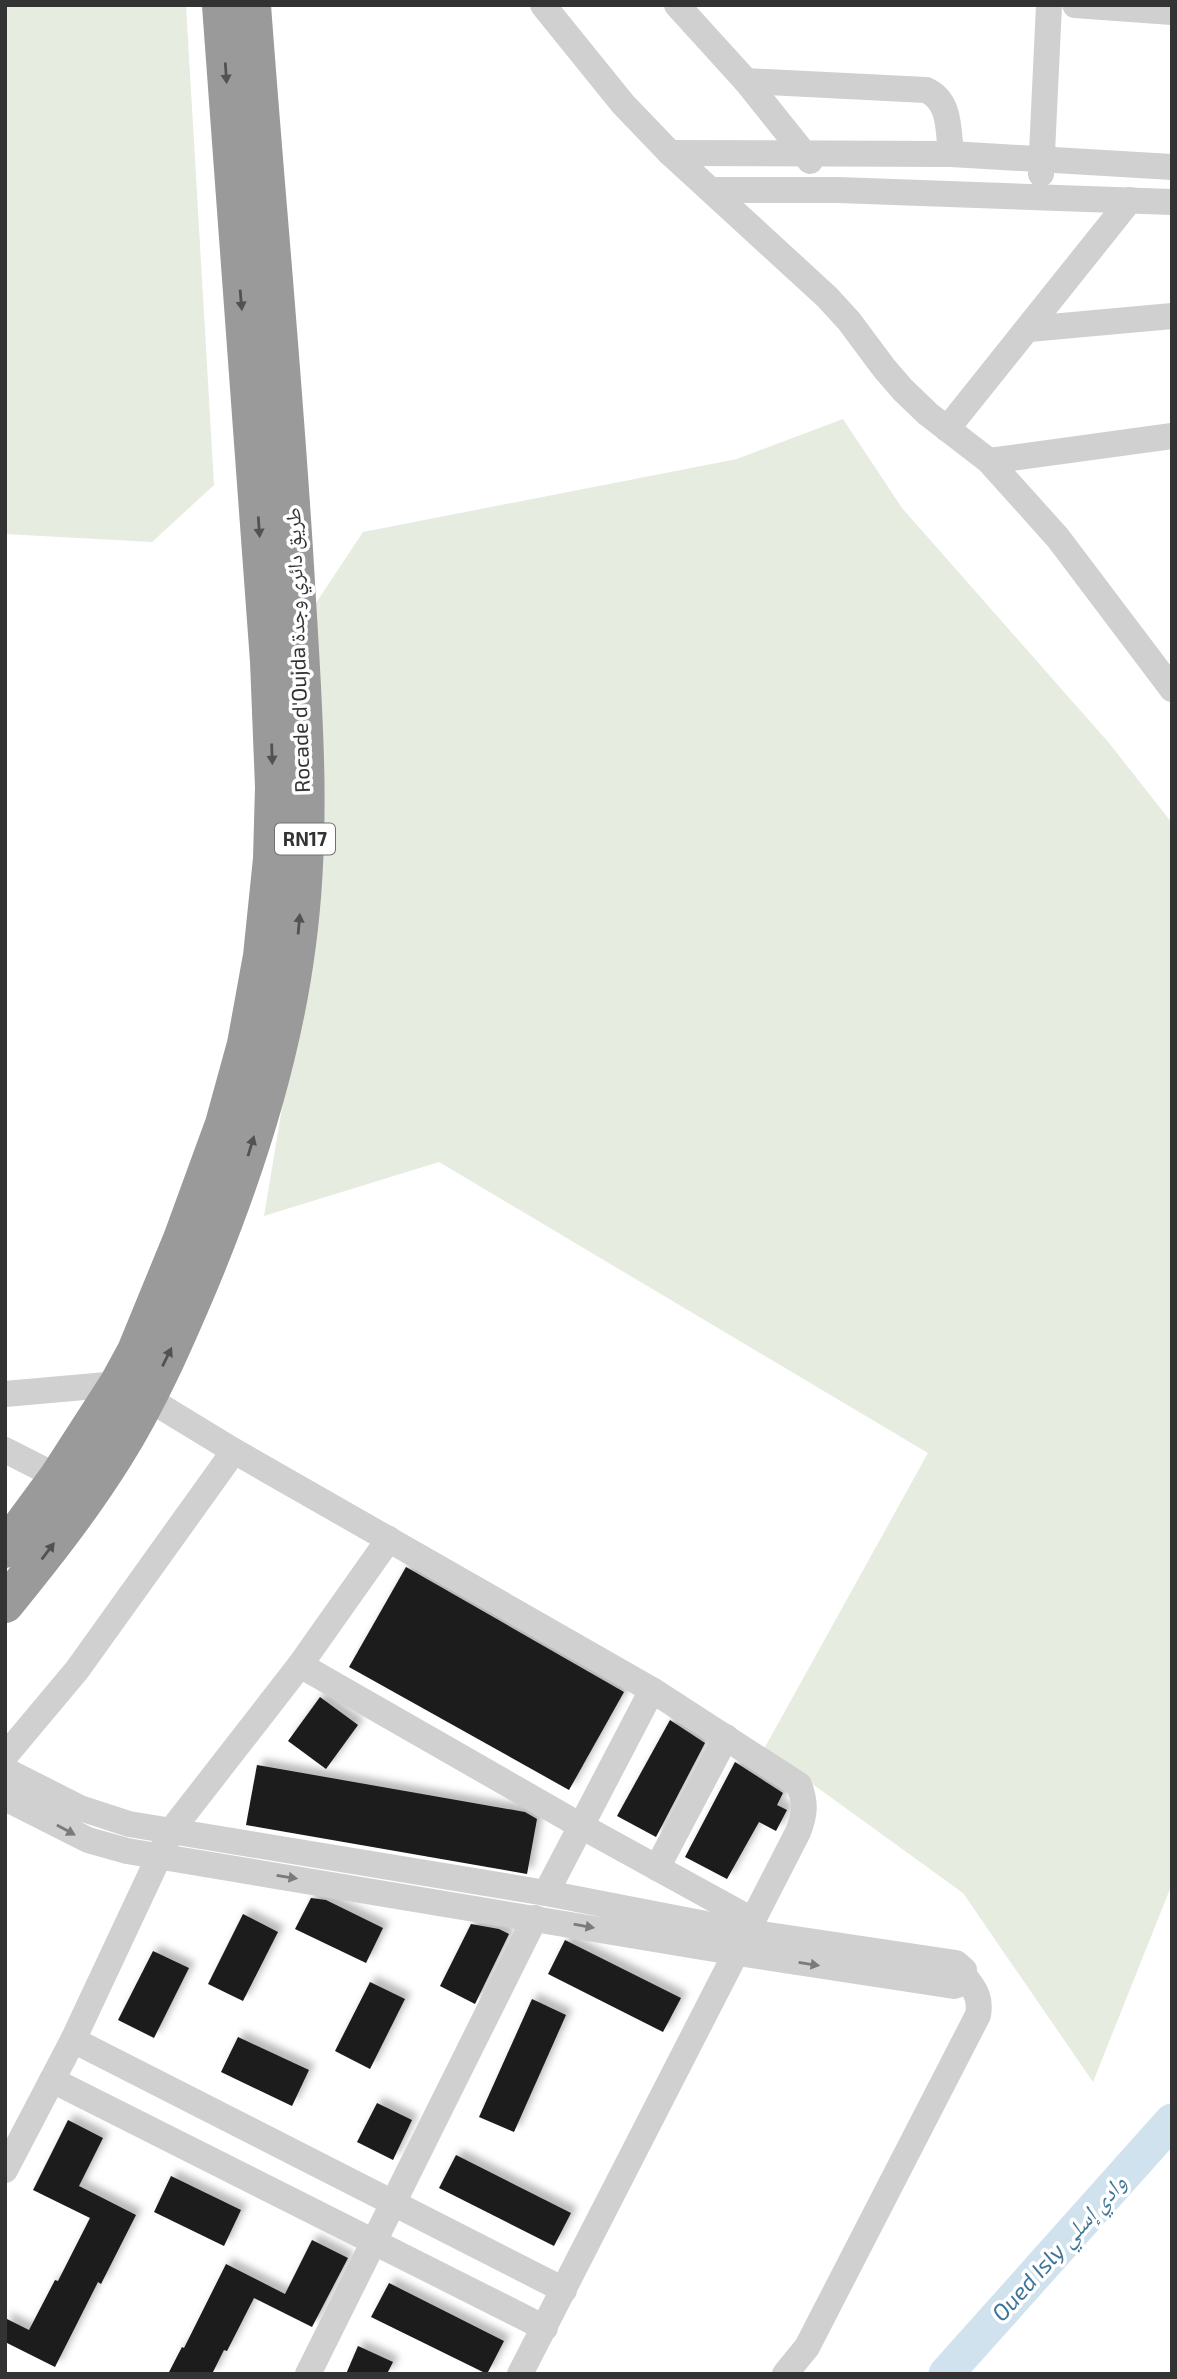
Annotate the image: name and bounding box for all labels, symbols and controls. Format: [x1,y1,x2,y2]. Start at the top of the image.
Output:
one-way arrow [221,62,232,84]
one-way arrow [236,289,247,311]
street label: Rocade d'Oujda طريق دائري وجدة [279,507,319,793]
one-way arrow [254,516,265,538]
one-way arrow [267,743,278,765]
road number: RN17 [275,824,335,854]
one-way arrow [294,913,305,935]
one-way arrow [246,1136,256,1157]
one-way arrow [161,1347,172,1368]
one-way arrow [40,1542,55,1560]
one-way arrow [56,1824,76,1835]
one-way arrow [276,1872,298,1883]
one-way arrow [573,1921,595,1932]
one-way arrow [798,1958,820,1969]
water label: Oued Isly وادي إسلي [985,2168,1136,2330]

